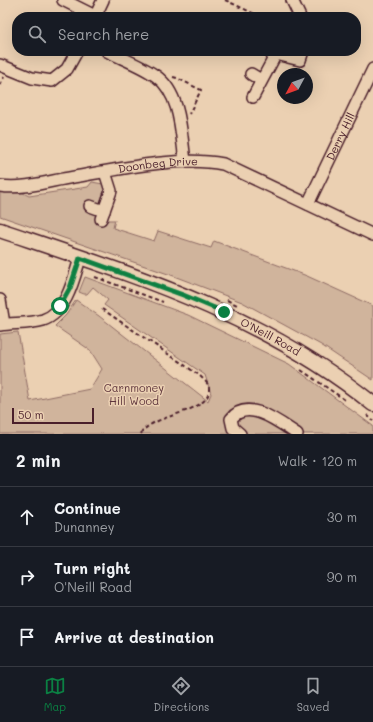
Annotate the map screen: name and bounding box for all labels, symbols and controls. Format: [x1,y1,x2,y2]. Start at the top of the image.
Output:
search box [12,12,361,56]
icon: search [26,23,48,45]
text: Search here [58,24,149,44]
north arrow [277,68,313,104]
street label: Derry Hill [322,110,358,163]
street label: Doonbeg Drive [117,153,198,176]
route start [51,297,69,315]
route end [215,303,233,321]
street label: O'Neill Road [238,314,303,359]
park label: Carnmoney Hill Wood [104,380,164,408]
scale bar [12,406,94,425]
text: 50 m [18,407,44,422]
text: 2 min [16,449,61,471]
text: Walk · 120 m [278,452,357,469]
text: Continue [54,498,121,518]
icon: ahead [16,506,38,528]
text: 30 m [327,508,357,525]
text: Dunanney [54,518,115,535]
text: Turn right [54,558,131,578]
icon: right [16,566,38,588]
text: 90 m [327,568,357,585]
text: O'Neill Road [54,578,132,595]
icon: arrive [16,626,38,648]
text: Arrive at destination [54,627,214,647]
tab: Map [44,675,66,714]
tab: Directions [153,675,209,714]
tab: Saved [297,675,329,714]

